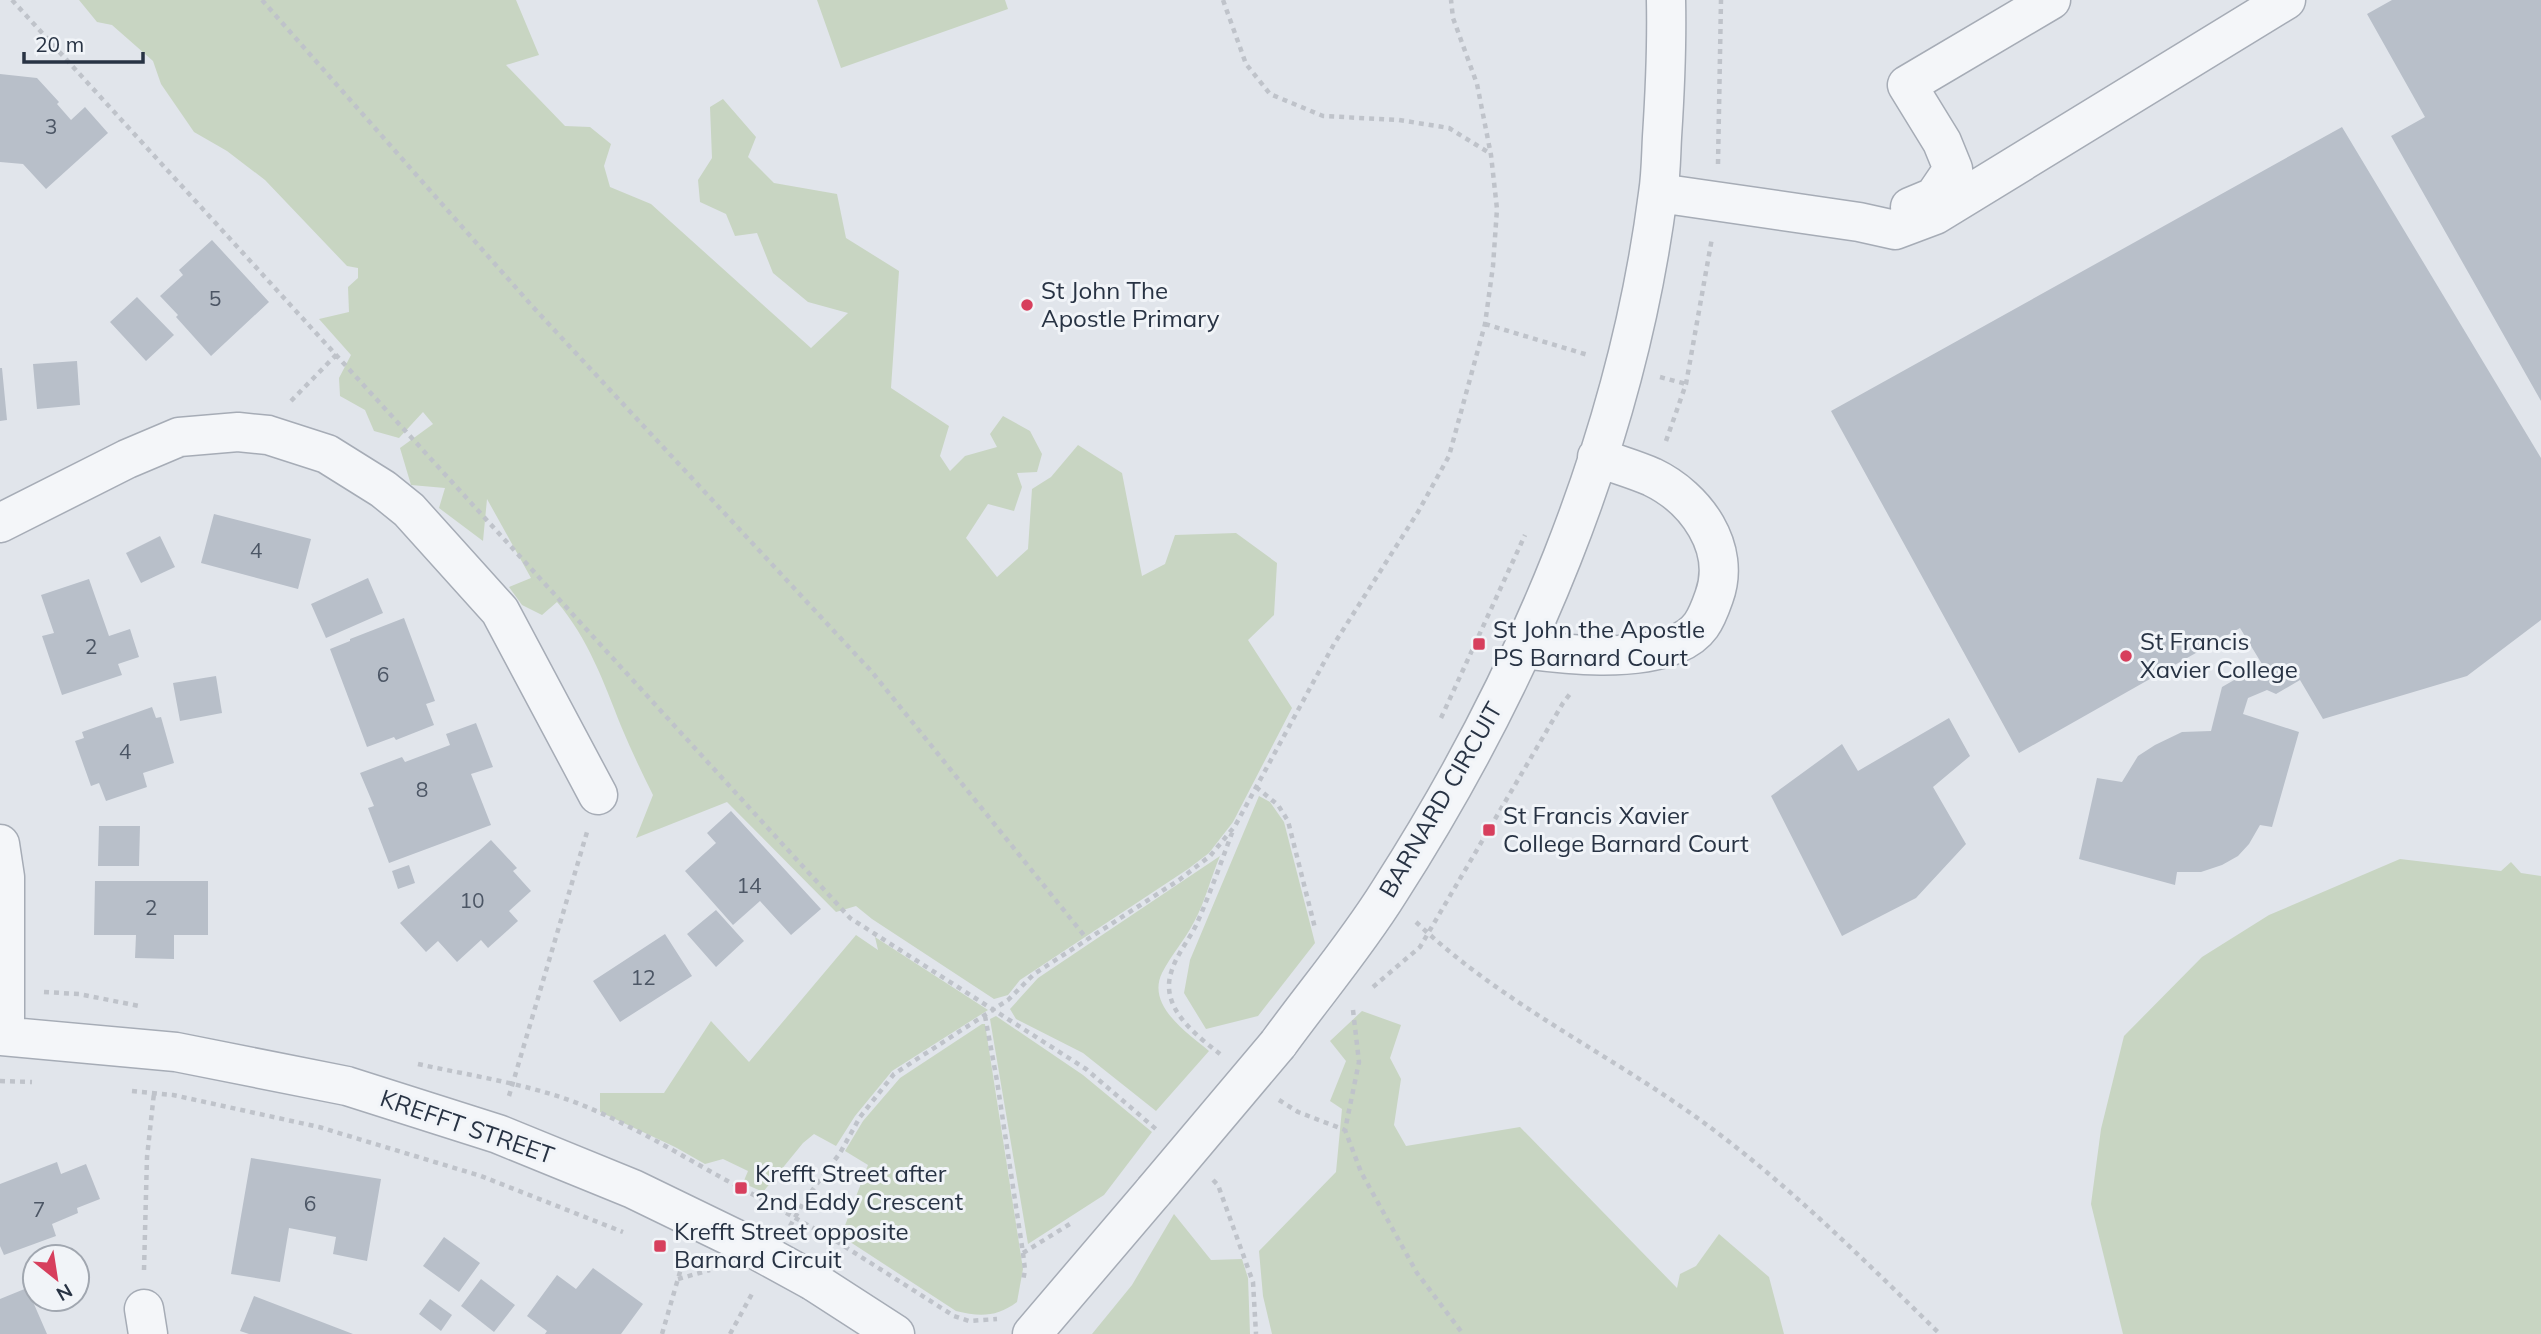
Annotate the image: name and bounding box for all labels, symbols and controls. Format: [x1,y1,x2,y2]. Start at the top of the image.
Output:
scale bar [24,21,144,65]
text: 20 m [35,31,84,57]
house number: 3 [45,113,57,139]
place label: St John The Apostle Primary [1041,275,1220,333]
house number: 5 [209,285,221,311]
marker: St John The Apostle Primary [1019,297,1035,313]
house number: 4 [250,537,263,563]
place label: St John the Apostle PS Barnard Court [1493,614,1705,672]
place label: St Francis Xavier College [2140,626,2298,684]
house number: 2 [85,633,97,659]
marker: St John the Apostle PS Barnard Court [1471,636,1487,652]
marker: St Francis Xavier College [2118,648,2134,664]
house number: 6 [377,661,389,687]
street label: BARNARD CIRCUIT [1372,696,1509,902]
house number: 4 [119,738,132,764]
house number: 8 [416,776,428,802]
place label: St Francis Xavier College Barnard Court [1503,800,1749,858]
marker: St Francis Xavier College Barnard Court [1481,822,1497,838]
house number: 14 [736,872,762,898]
house number: 10 [459,887,485,913]
house number: 2 [145,894,157,920]
house number: 12 [630,964,656,990]
street label: KREFFT STREET [376,1082,559,1170]
place label: Krefft Street after 2nd Eddy Crescent [755,1158,963,1216]
marker: Krefft Street after 2nd Eddy Crescent [733,1180,749,1196]
house number: 6 [304,1190,316,1216]
house number: 7 [33,1196,45,1222]
place label: Krefft Street opposite Barnard Circuit [674,1216,909,1274]
marker: Krefft Street opposite Barnard Circuit [652,1238,668,1254]
north arrow [21,1243,91,1313]
text: N [52,1279,77,1307]

